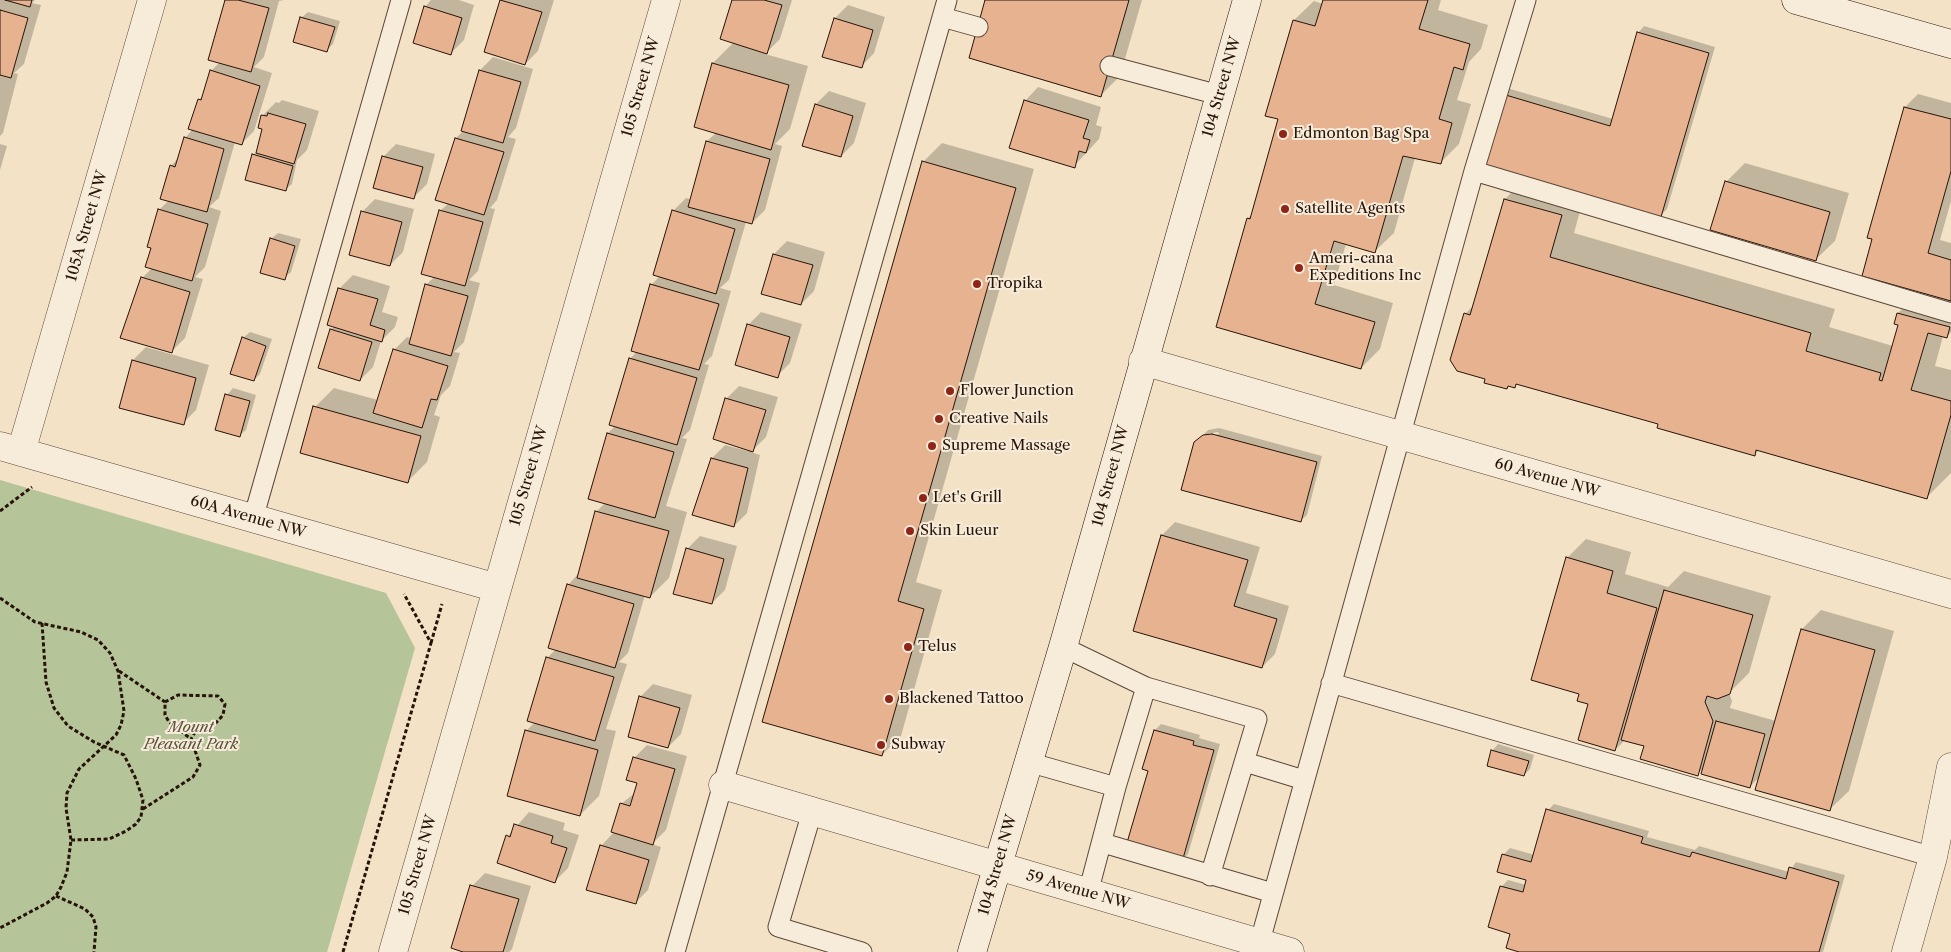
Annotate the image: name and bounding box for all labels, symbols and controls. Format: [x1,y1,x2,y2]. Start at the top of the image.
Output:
street label: 105 Street NW [618,35,664,139]
street label: 104 Street NW [1199,35,1245,139]
place label: Edmonton Bag Spa [1293,125,1429,143]
marker: Edmonton Bag Spa [1277,128,1289,140]
street label: 105A Street NW [63,169,111,283]
place label: Satellite Agents [1295,200,1405,218]
marker: Satellite Agents [1279,203,1291,215]
place label: Ameri-cana Expeditions Inc [1309,250,1421,285]
marker: Ameri-cana Expeditions Inc [1293,262,1305,274]
place label: Tropika [987,275,1043,293]
marker: Tropika [971,278,983,290]
place label: Flower Junction [960,382,1074,400]
marker: Flower Junction [944,385,956,397]
place label: Creative Nails [949,410,1048,428]
marker: Creative Nails [933,413,945,425]
street label: 105 Street NW [506,424,552,528]
street label: 104 Street NW [1089,424,1133,528]
place label: Supreme Massage [942,437,1071,455]
marker: Supreme Massage [926,440,938,452]
street label: 60 Avenue NW [1492,454,1602,502]
place label: Let's Grill [933,489,1002,507]
street label: 60A Avenue NW [188,492,308,542]
marker: Let's Grill [917,492,929,504]
place label: Skin Lueur [920,522,999,540]
marker: Skin Lueur [904,525,916,537]
place label: Telus [918,638,956,656]
marker: Telus [902,641,914,653]
place label: Blackened Tattoo [899,690,1024,708]
marker: Blackened Tattoo [883,693,895,705]
park label: Mount Pleasant Park [144,719,238,754]
place label: Subway [891,736,946,754]
marker: Subway [875,739,887,751]
street label: 105 Street NW [395,813,441,917]
street label: 104 Street NW [975,813,1021,917]
street label: 59 Avenue NW [1024,867,1132,913]

